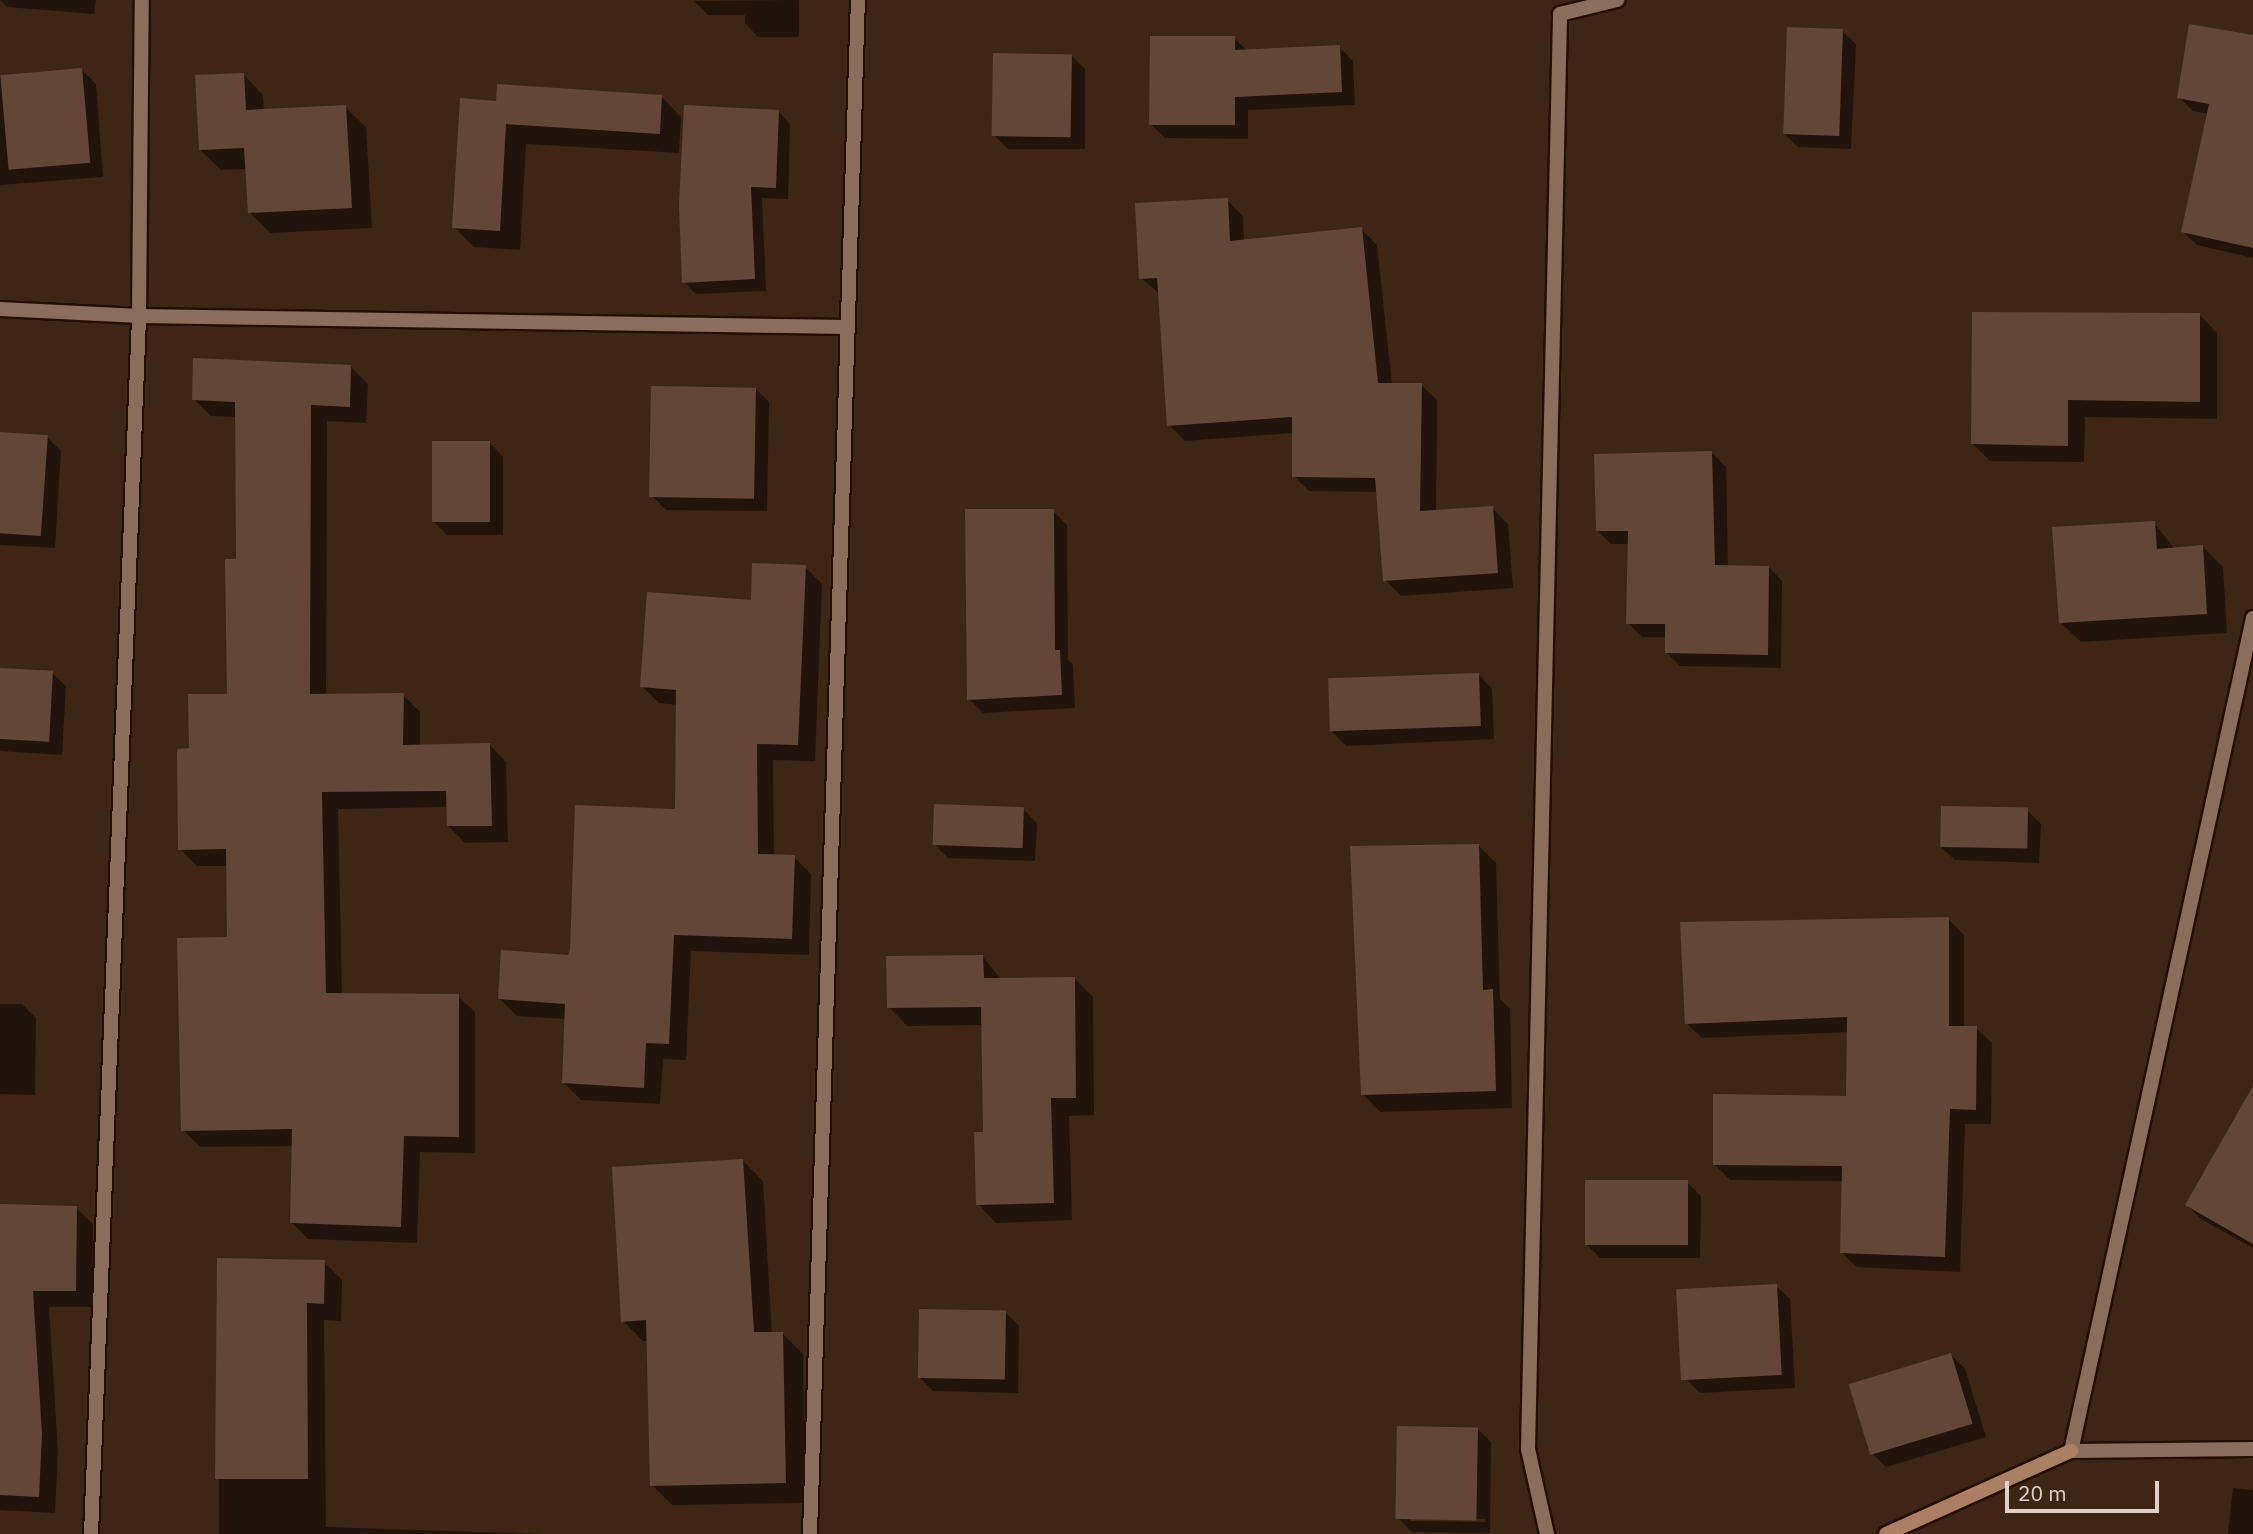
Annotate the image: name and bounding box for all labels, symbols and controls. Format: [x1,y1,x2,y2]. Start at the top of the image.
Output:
scale bar [2008,1468,2162,1512]
text: 20 m [2018,1479,2067,1507]

